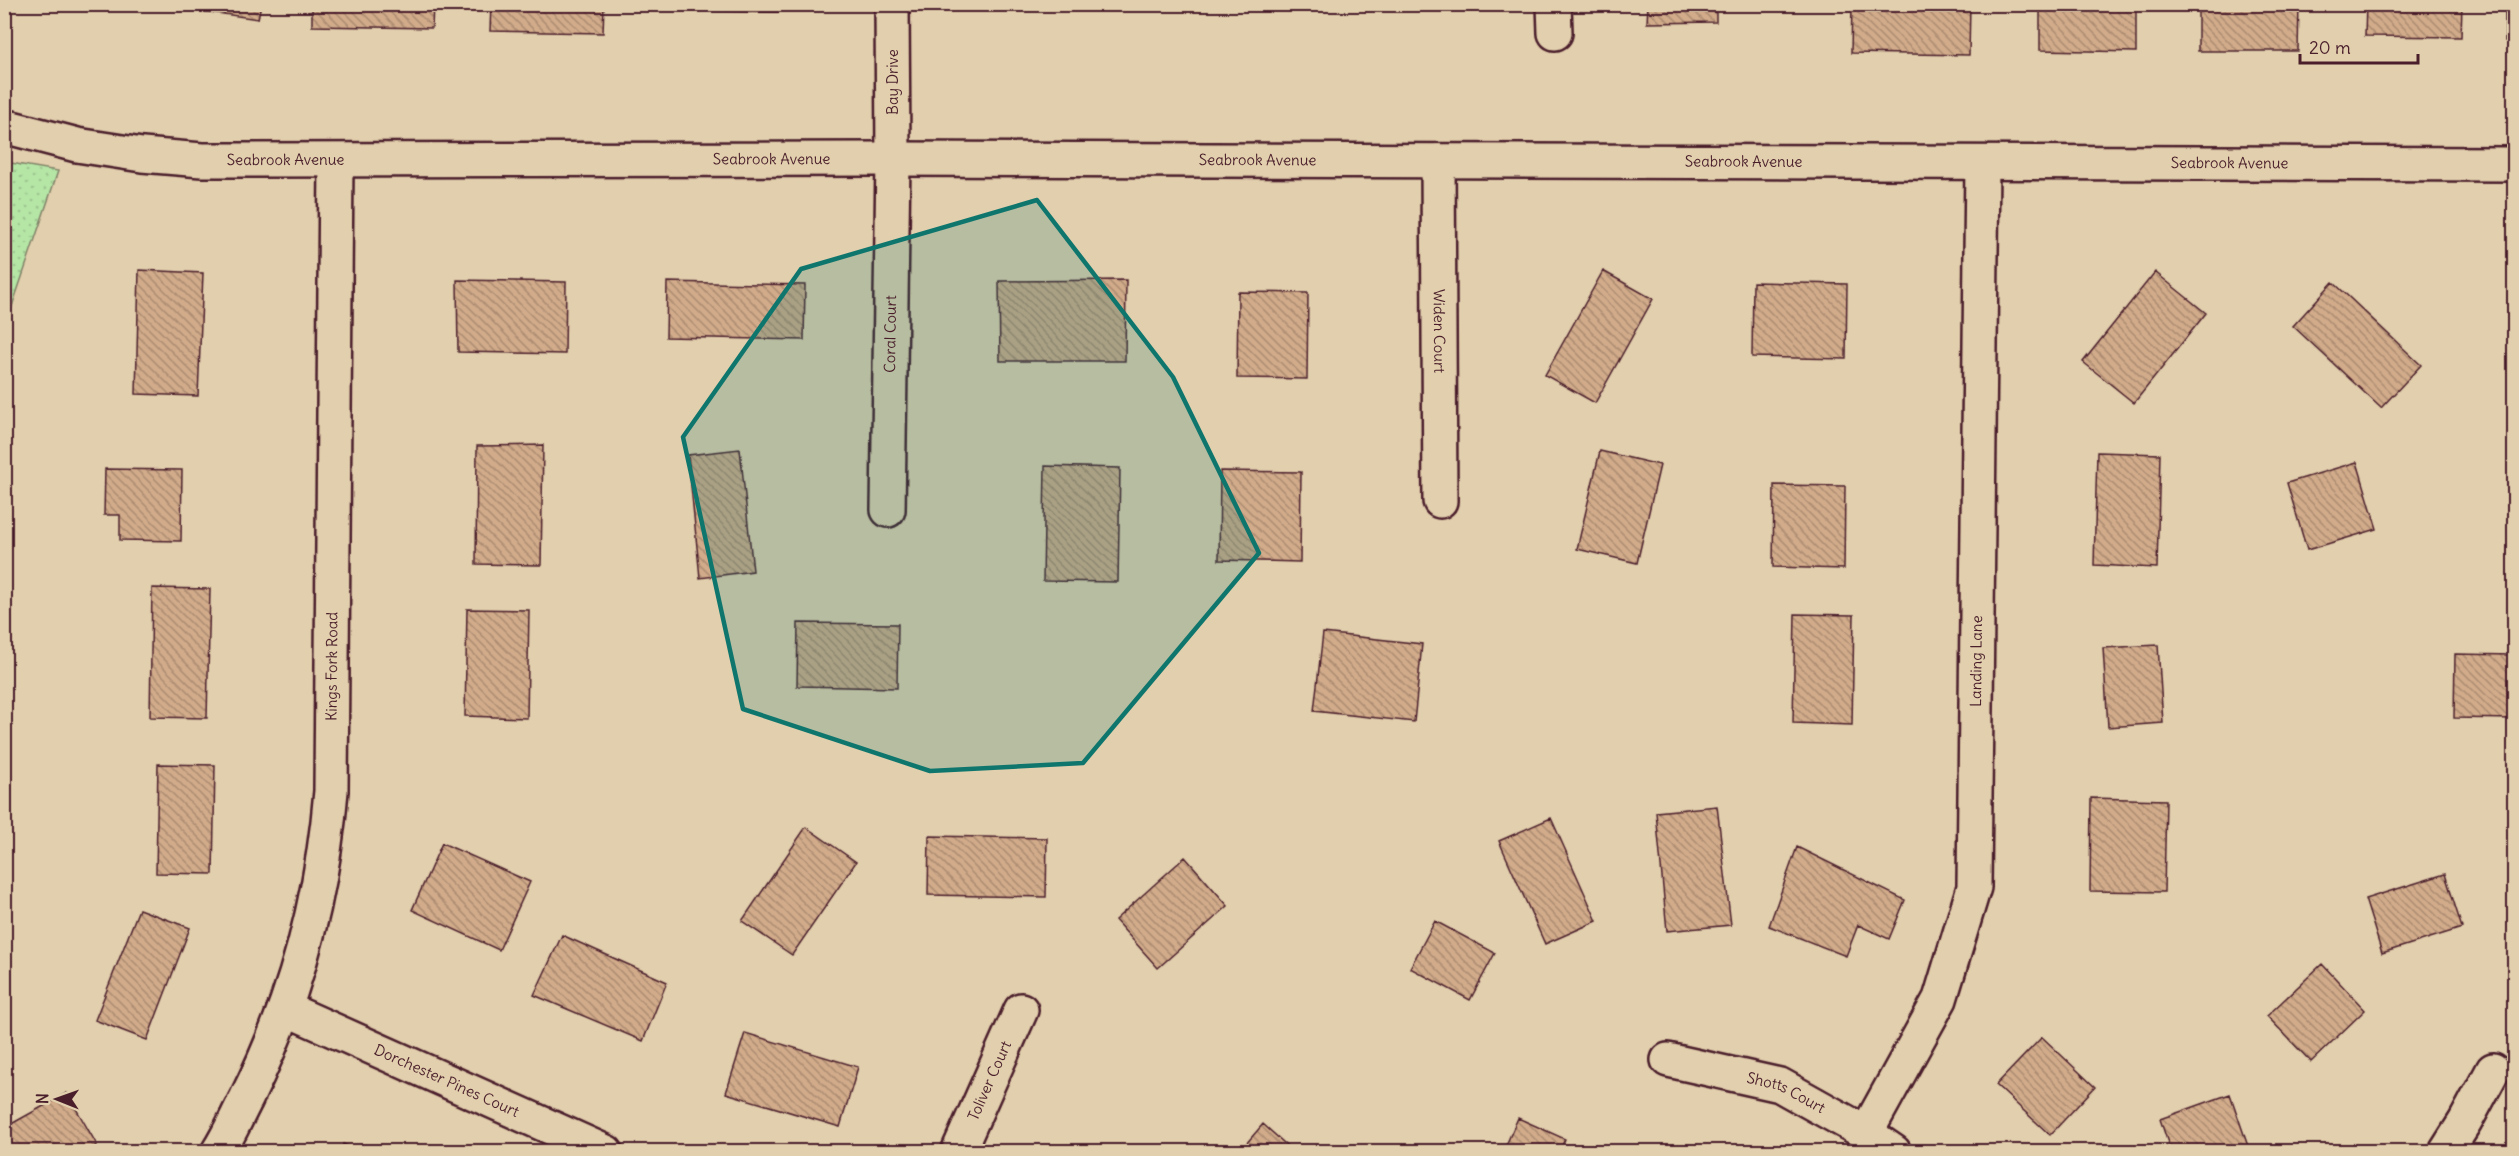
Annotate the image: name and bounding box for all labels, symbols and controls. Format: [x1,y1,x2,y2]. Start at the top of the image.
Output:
scale bar [2300,27,2418,65]
text: 20 m [2309,36,2351,59]
street label: Bay Drive [883,49,902,115]
street label: Seabrook Avenue [713,149,830,168]
street label: Seabrook Avenue [227,150,344,169]
street label: Seabrook Avenue [1199,150,1316,169]
street label: Seabrook Avenue [1685,151,1802,171]
street label: Seabrook Avenue [2171,153,2288,172]
street label: Widen Court [1430,289,1449,373]
street label: Coral Court [880,295,900,373]
street label: Kings Fork Road [322,612,341,721]
street label: Landing Lane [1966,615,1986,707]
street label: Toliver Court [963,1038,1015,1123]
street label: Dorchester Pines Court [371,1040,522,1121]
street label: Shotts Court [1745,1068,1829,1117]
north arrow [27,1069,87,1129]
text: N [32,1093,52,1104]

